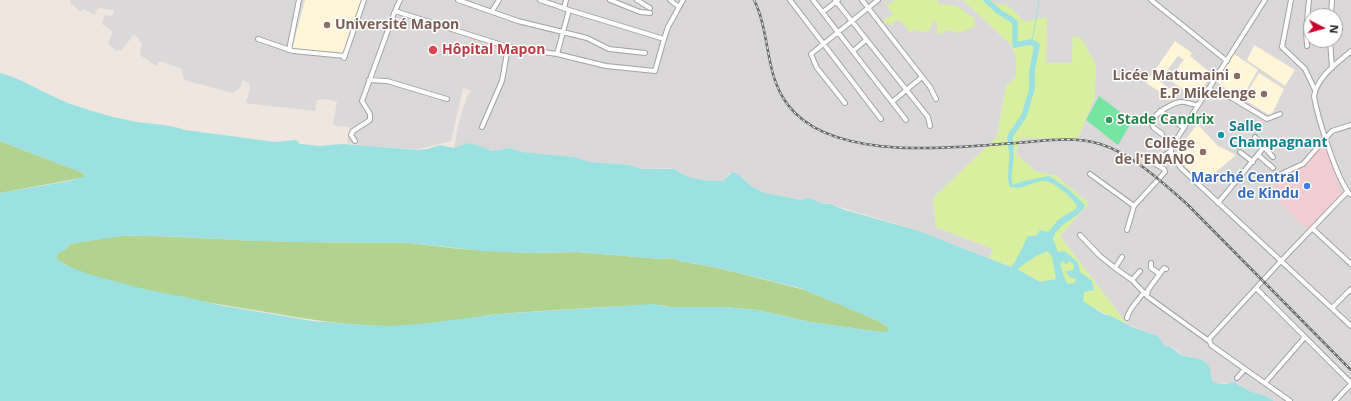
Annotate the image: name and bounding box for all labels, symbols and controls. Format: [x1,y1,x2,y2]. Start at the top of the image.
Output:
north arrow [1303,8,1343,48]
place label: Université Mapon [335,17,459,33]
marker: Université Mapon [322,20,332,30]
text: N [1327,24,1342,34]
place label: Hôpital Mapon [442,42,545,58]
marker: Hôpital Mapon [427,44,439,56]
place label: Licée Matumaini [1113,68,1229,84]
marker: Licée Matumaini [1232,71,1242,81]
place label: E.P Mikelenge [1159,86,1256,102]
marker: E.P Mikelenge [1259,89,1269,99]
place label: Stade Candrix [1117,112,1214,128]
marker: Stade Candrix [1104,115,1114,125]
place label: Salle Champagnant [1229,119,1327,152]
marker: Salle Champagnant [1216,130,1226,140]
place label: Collège de l'ENANO [1115,136,1195,168]
marker: Collège de l'ENANO [1198,147,1208,157]
place label: Marché Central de Kindu [1191,170,1299,202]
marker: Marché Central de Kindu [1302,181,1312,191]

